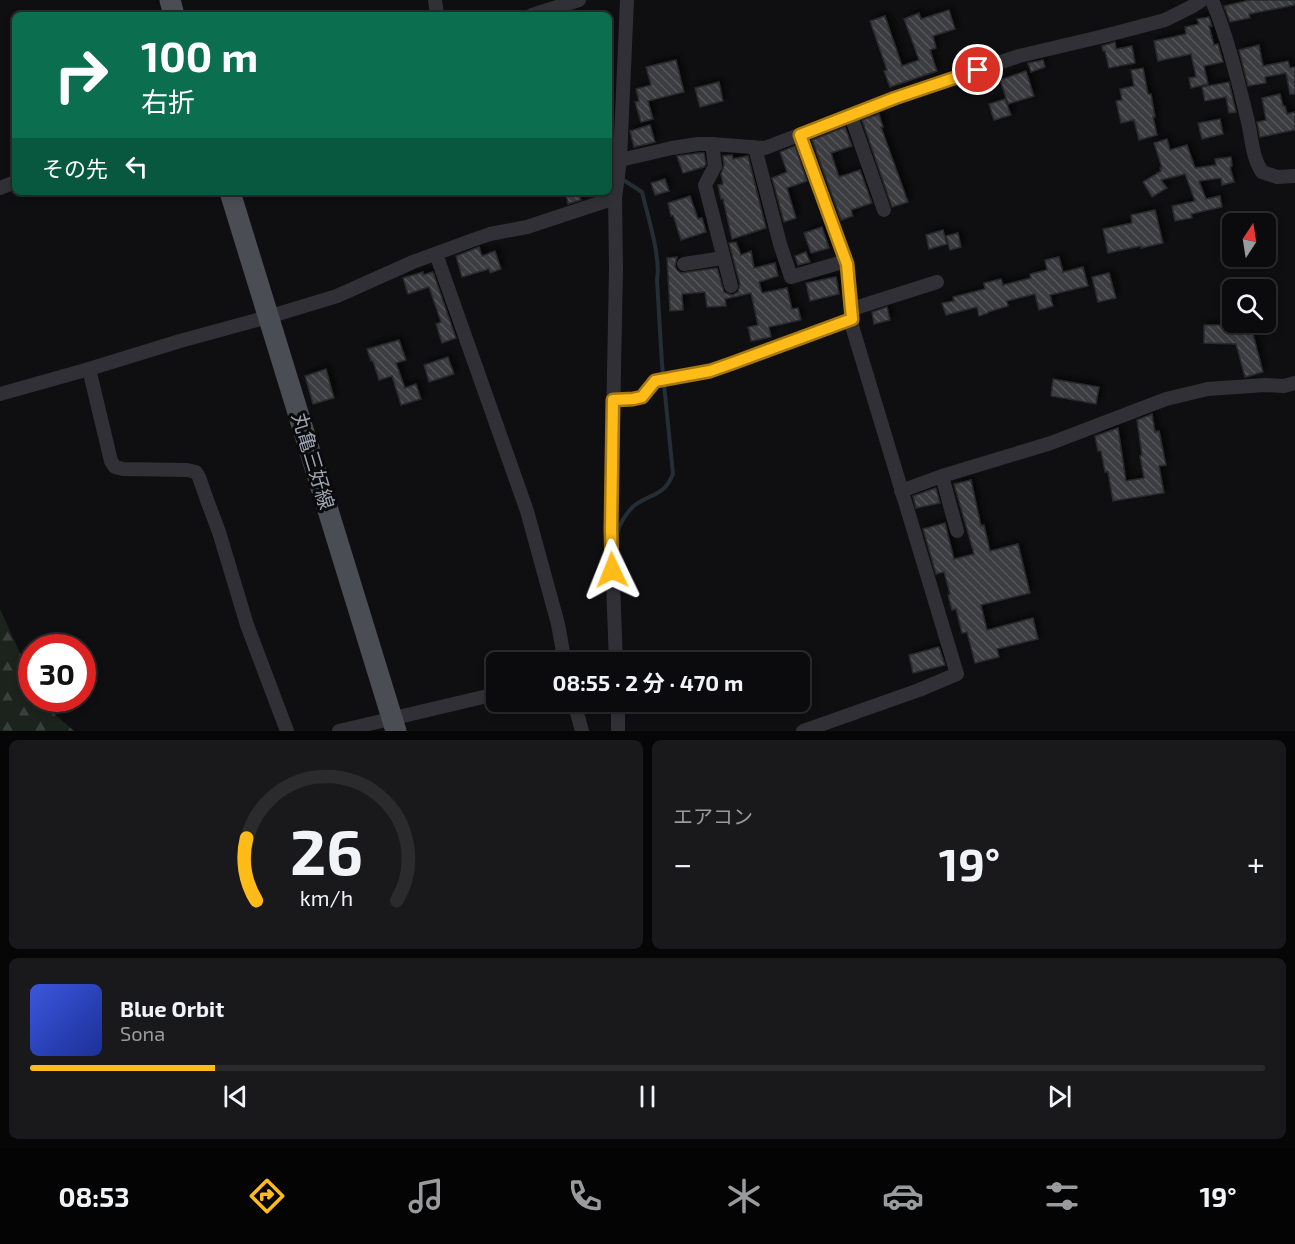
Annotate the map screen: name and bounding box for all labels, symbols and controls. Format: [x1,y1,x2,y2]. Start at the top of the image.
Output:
text: 100 m [141,30,258,80]
icon: right [42,36,120,114]
pin [952,44,1003,95]
icon: arrive [961,53,994,86]
text: 右折 [141,85,195,117]
icon: left [120,150,153,183]
text: その先 [42,155,108,181]
north arrow [1222,213,1276,267]
map controls [1222,213,1276,333]
button: search [1222,279,1276,333]
street label: 丸亀三好線 [288,409,340,512]
position arrow [580,538,644,602]
speed limit sign: 30 [18,634,96,712]
text: 08:55 · 2 分 · 470 m [553,669,743,695]
text: エアコン [673,804,753,828]
text: 26 [289,813,363,888]
text: 19° [939,836,1000,890]
text: − [673,843,692,883]
text: + [1247,843,1265,883]
text: km/h [299,886,353,911]
text: Blue Orbit [120,995,224,1021]
text: Sona [120,1021,165,1045]
icon: previous [219,1080,252,1113]
icon: pause [631,1080,664,1113]
icon: next [1043,1080,1076,1113]
icon: directions [246,1175,288,1217]
icon: music [405,1175,447,1217]
icon: phone [564,1175,606,1217]
icon: climate [723,1175,765,1217]
icon: car [882,1175,924,1217]
icon: filters [1041,1175,1083,1217]
text: 08:53 [58,1180,129,1212]
text: 19° [1200,1180,1236,1212]

